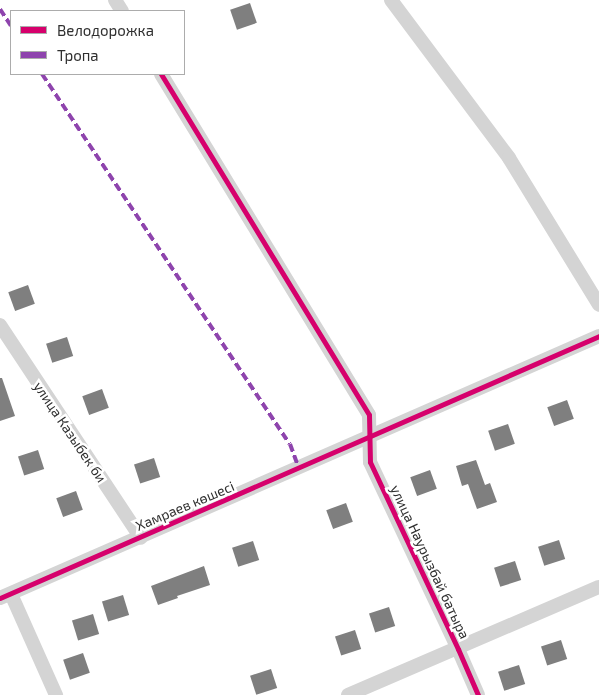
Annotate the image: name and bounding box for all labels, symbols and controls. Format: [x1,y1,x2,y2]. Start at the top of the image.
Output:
legend [10,10,185,75]
text: Велодорожка [57,21,154,39]
text: Тропа [57,46,99,64]
street label: улица Казыбек би [30,378,110,486]
street label: Хамраев көшесі [133,478,237,534]
street label: улица Наурызбай батыра [387,482,473,642]

